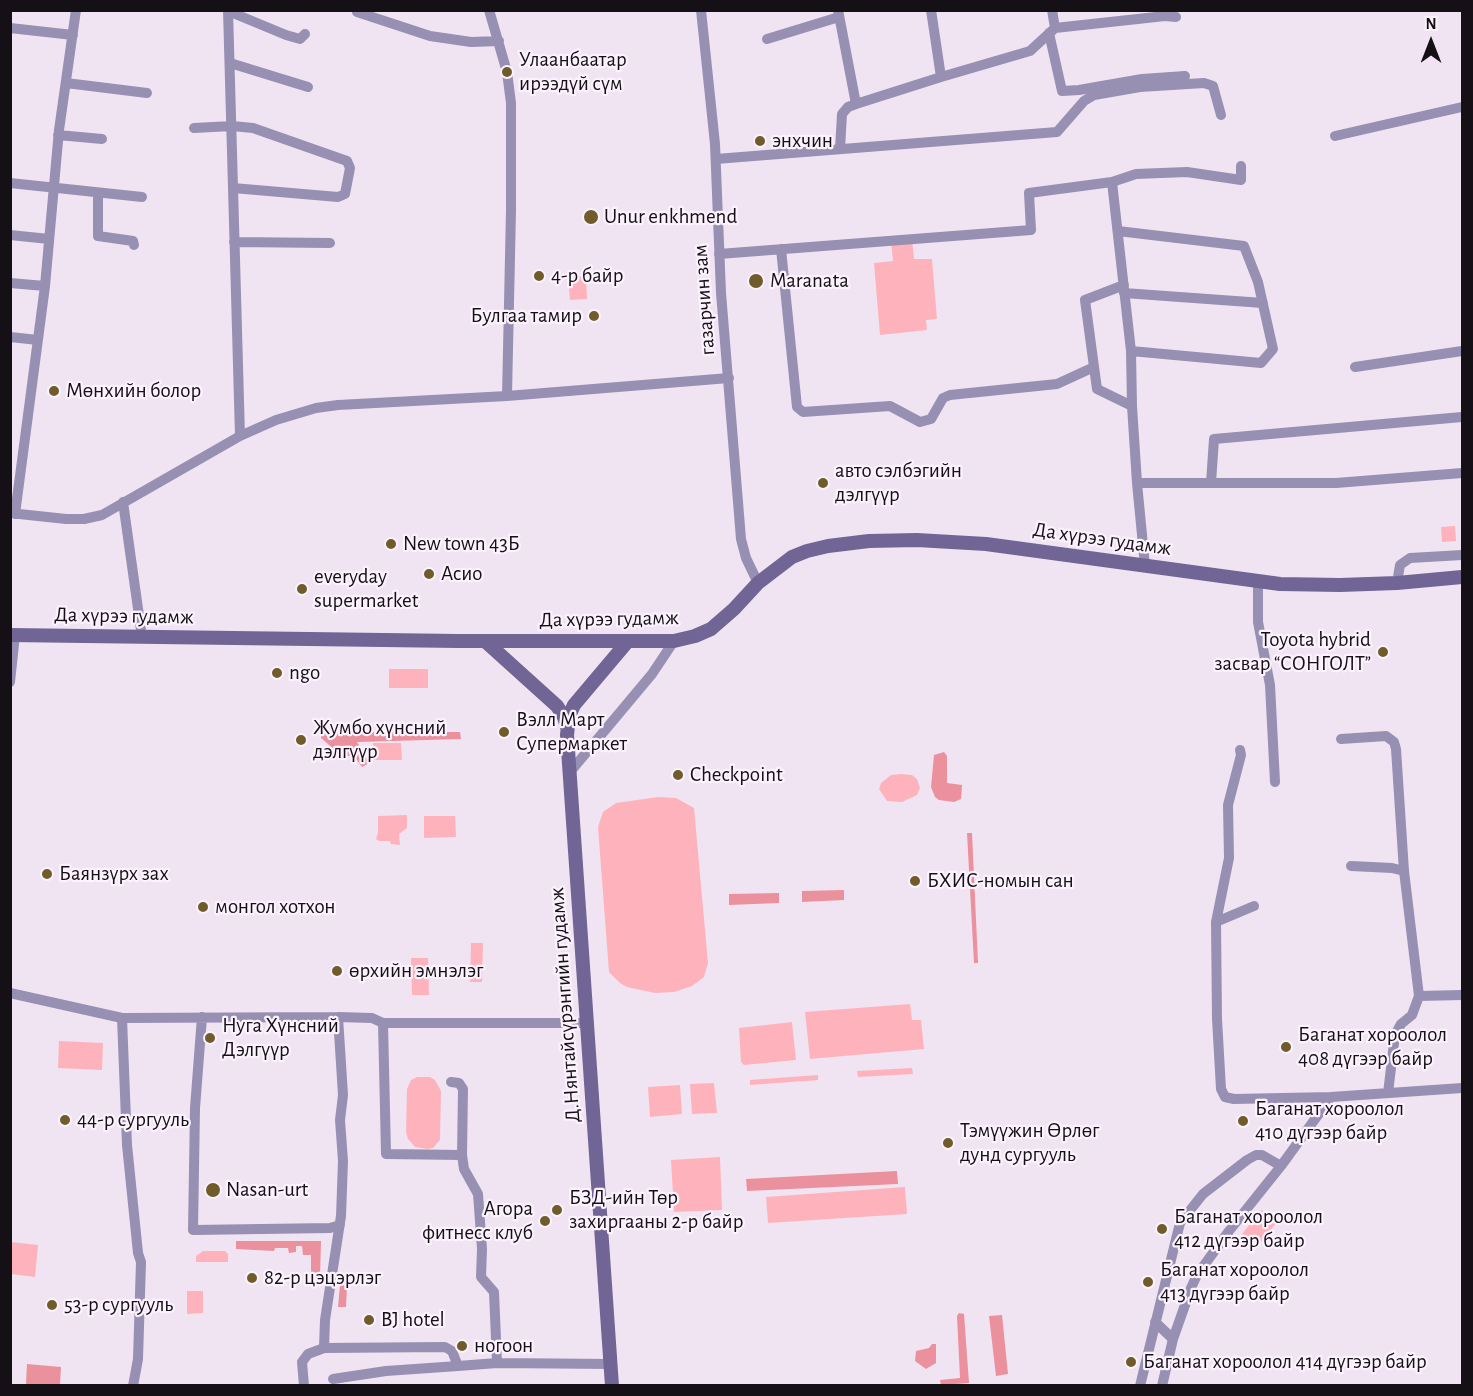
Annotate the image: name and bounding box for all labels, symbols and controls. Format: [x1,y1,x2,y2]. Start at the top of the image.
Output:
north arrow [1401,12,1461,72]
text: N [1425,16,1437,32]
place label: Улаанбаатар ирээдүй сүм [519,47,627,97]
marker: Улаанбаатар ирээдүй сүм [500,65,514,79]
place label: энхчин [772,128,833,154]
marker: энхчин [753,134,767,148]
place label: Unur enkhmend [604,204,737,230]
marker: Unur enkhmend [582,208,600,226]
street label: газарчин зам [688,244,720,356]
place label: 4-р байр [551,263,623,289]
place label: Maranata [770,268,849,294]
marker: 4-р байр [532,269,546,283]
marker: Maranata [747,272,765,290]
place label: Булгаа тамир [471,303,582,329]
marker: Булгаа тамир [587,309,601,323]
place label: Мөнхийн болор [66,378,201,404]
marker: Мөнхийн болор [47,384,61,398]
place label: авто сэлбэгийн дэлгүүр [835,458,962,508]
marker: авто сэлбэгийн дэлгүүр [816,476,830,490]
street label: Да хүрээ гудамж [1031,517,1173,561]
place label: New town 43Б [403,531,520,557]
marker: New town 43Б [384,537,398,551]
place label: Асио [441,561,483,587]
place label: everyday supermarket [314,564,418,614]
marker: Асио [422,567,436,581]
marker: everyday supermarket [295,582,309,596]
street label: Да хүрээ гудамж [54,602,194,630]
street label: Да хүрээ гудамж [539,605,679,633]
place label: Toyota hybrid засвар “СОНГОЛТ” [1214,627,1371,677]
marker: Toyota hybrid засвар “СОНГОЛТ” [1376,645,1390,659]
place label: ngo [289,660,320,686]
marker: ngo [270,666,284,680]
place label: Вэлл Март Супермаркет [516,707,627,757]
place label: Жумбо хүнсний дэлгүүр [313,715,446,765]
marker: Вэлл Март Супермаркет [497,725,511,739]
marker: Жумбо хүнсний дэлгүүр [294,733,308,747]
place label: Checkpoint [690,762,783,788]
marker: Checkpoint [671,768,685,782]
place label: Баянзүрх зах [59,861,169,887]
marker: Баянзүрх зах [40,867,54,881]
place label: БХИС-номын сан [927,868,1074,894]
marker: БХИС-номын сан [908,874,922,888]
street label: Д.Нянтайсүрэнгийн гудамж [544,887,586,1123]
place label: монгол хотхон [215,894,336,920]
marker: монгол хотхон [196,900,210,914]
place label: өрхийн эмнэлэг [349,958,483,984]
marker: өрхийн эмнэлэг [330,964,344,978]
place label: Нуга Хүнсний Дэлгүүр [222,1013,339,1063]
place label: Баганат хороолол 408 дүгээр байр [1298,1022,1447,1072]
marker: Нуга Хүнсний Дэлгүүр [203,1031,217,1045]
marker: Баганат хороолол 408 дүгээр байр [1279,1040,1293,1054]
place label: Баганат хороолол 410 дүгээр байр [1255,1096,1404,1146]
place label: 44-р сургууль [77,1107,189,1133]
marker: 44-р сургууль [58,1113,72,1127]
marker: Баганат хороолол 410 дүгээр байр [1236,1114,1250,1128]
place label: Тэмүүжин Өрлөг дунд сургууль [960,1118,1099,1168]
marker: Тэмүүжин Өрлөг дунд сургууль [941,1136,955,1150]
place label: Nasan-urt [226,1177,308,1203]
marker: Nasan-urt [204,1181,222,1199]
place label: БЗД-ийн Төр захиргааны 2-р байр [569,1185,743,1235]
place label: Агора фитнесс клуб [422,1196,533,1246]
marker: БЗД-ийн Төр захиргааны 2-р байр [550,1203,564,1217]
place label: Баганат хороолол 412 дүгээр байр [1174,1204,1323,1254]
marker: Агора фитнесс клуб [538,1214,552,1228]
marker: Баганат хороолол 412 дүгээр байр [1155,1222,1169,1236]
place label: Баганат хороолол 413 дүгээр байр [1160,1257,1309,1307]
place label: 82-р цэцэрлэг [264,1265,381,1291]
marker: 82-р цэцэрлэг [245,1271,259,1285]
marker: Баганат хороолол 413 дүгээр байр [1141,1275,1155,1289]
place label: 53-р сургууль [64,1292,173,1318]
marker: 53-р сургууль [45,1298,59,1312]
place label: BJ hotel [381,1307,445,1333]
marker: BJ hotel [362,1313,376,1327]
place label: ногоон [474,1333,533,1359]
marker: ногоон [455,1339,469,1353]
place label: Баганат хороолол 414 дүгээр байр [1143,1349,1427,1375]
marker: Баганат хороолол 414 дүгээр байр [1124,1355,1138,1369]

